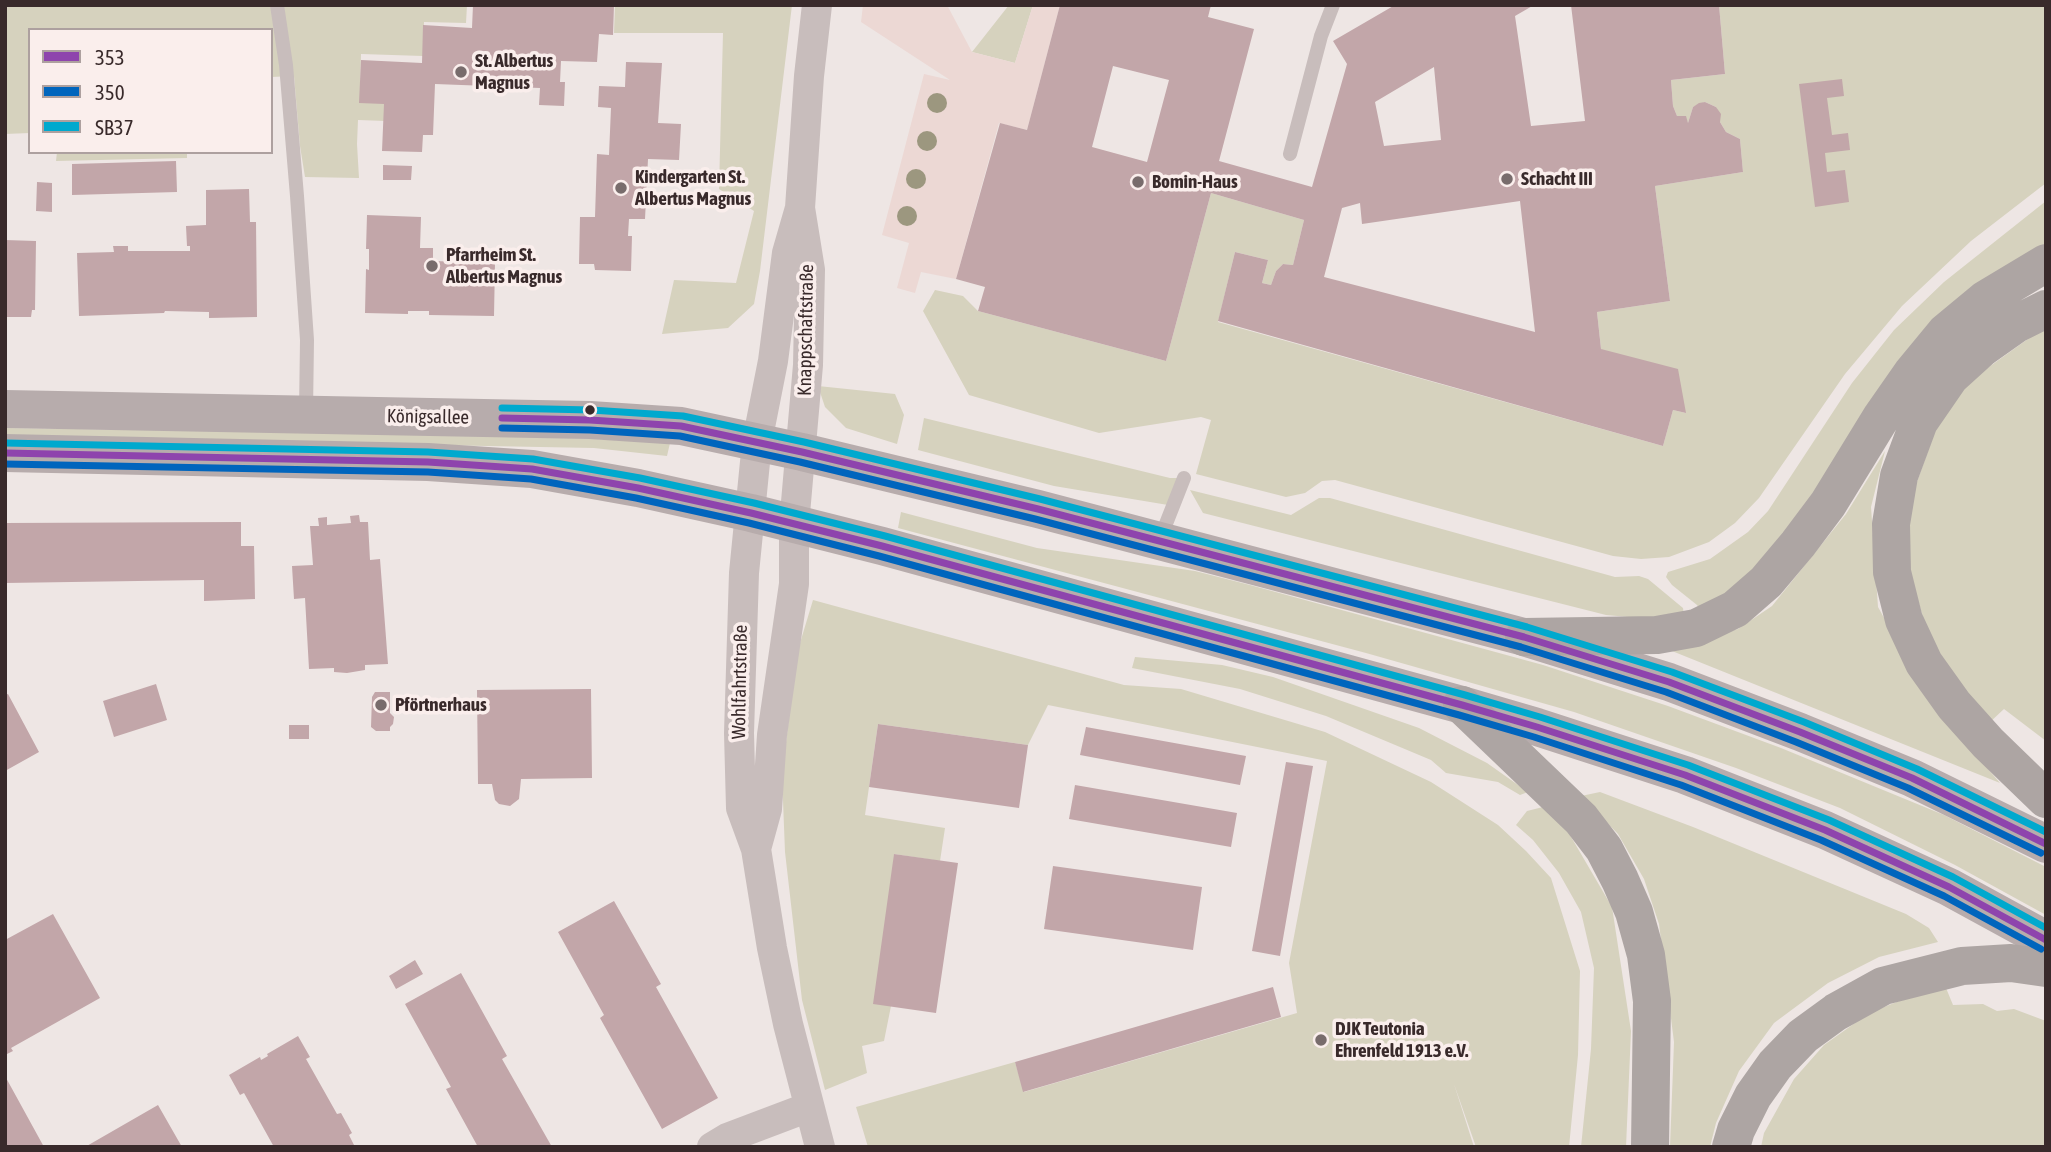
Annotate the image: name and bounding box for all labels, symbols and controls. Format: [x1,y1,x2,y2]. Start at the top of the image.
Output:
legend [28,28,273,154]
text: 353 [95,45,125,69]
place label: St. Albertus Magnus [475,50,553,94]
marker: St. Albertus Magnus [453,64,469,80]
text: 350 [95,80,125,104]
text: SB37 [95,115,134,139]
place label: Kindergarten St. Albertus Magnus [635,166,751,210]
place label: Schacht III [1521,168,1593,190]
place label: Bomin-Haus [1152,171,1238,193]
marker: Schacht III [1499,171,1515,187]
marker: Bomin-Haus [1130,174,1146,190]
marker: Kindergarten St. Albertus Magnus [613,180,629,196]
place label: Pfarrheim St. Albertus Magnus [446,244,562,288]
marker: Pfarrheim St. Albertus Magnus [424,258,440,274]
street label: Knappschaftstraße [793,264,819,396]
unlabelled marker [583,403,597,417]
street label: Königsallee [387,405,469,429]
street label: Wohlfahrtstraße [728,625,752,739]
place label: Pförtnerhaus [395,694,487,716]
marker: Pförtnerhaus [373,697,389,713]
place label: DJK Teutonia Ehrenfeld 1913 e.V. [1335,1018,1468,1062]
marker: DJK Teutonia Ehrenfeld 1913 e.V. [1313,1032,1329,1048]

